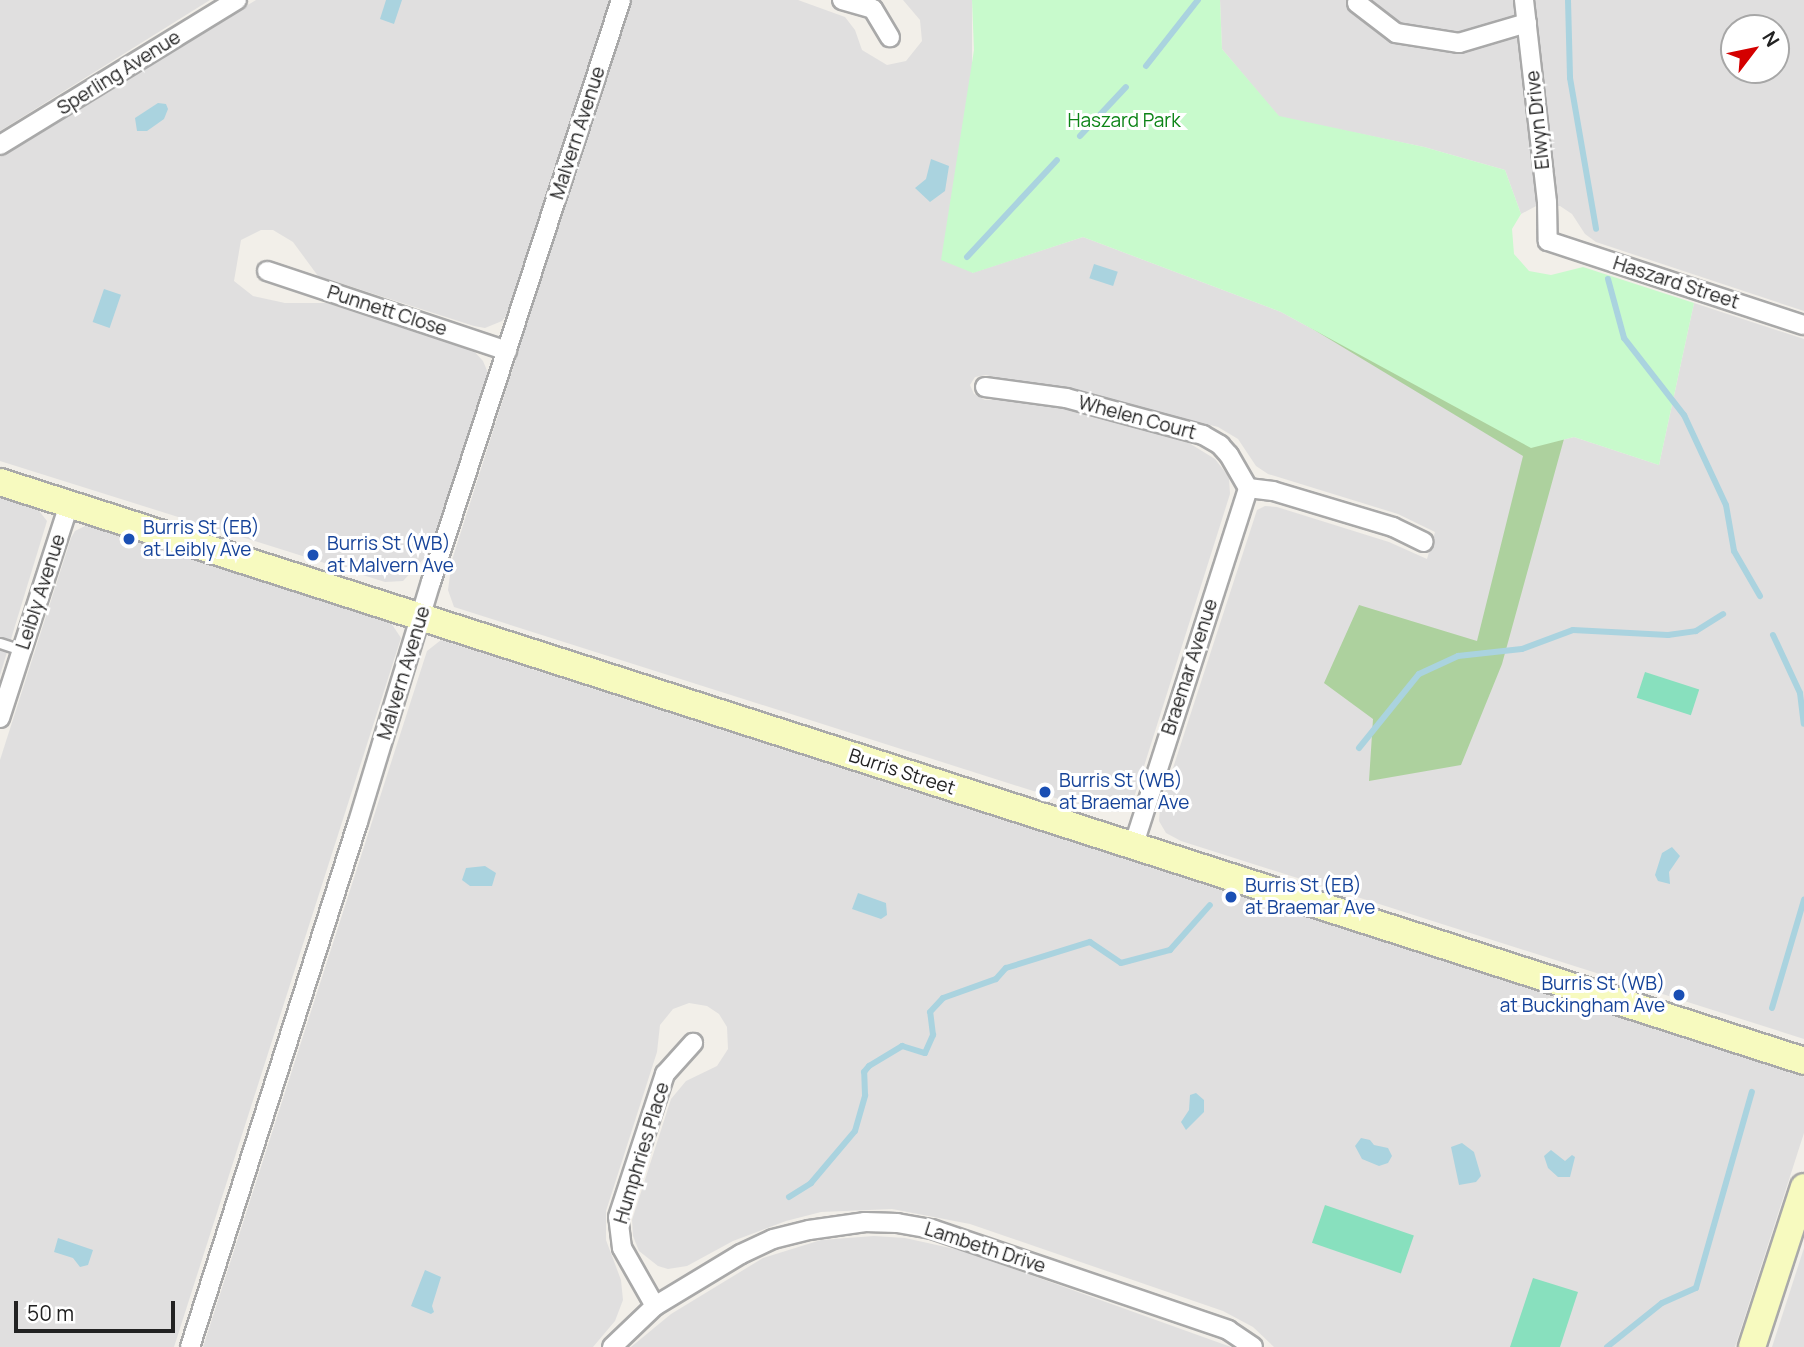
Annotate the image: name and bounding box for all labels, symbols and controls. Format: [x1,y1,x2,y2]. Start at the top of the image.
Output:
north arrow [1720,14,1790,84]
street label: Sperling Avenue [53,26,185,120]
text: N [1756,26,1786,52]
street label: Malvern Avenue [546,64,610,202]
street label: Elwyn Drive [1521,69,1555,171]
park label: Haszard Park [1067,110,1181,132]
street label: Haszard Street [1610,252,1742,314]
street label: Punnett Close [324,281,450,341]
street label: Whelen Court [1076,391,1198,445]
place label: Burris St (EB) at Leibly Ave [143,517,260,561]
marker: Burris St (EB) at Leibly Ave [121,531,137,547]
street label: Leibly Avenue [12,532,70,652]
place label: Burris St (WB) at Malvern Ave [327,533,454,577]
marker: Burris St (WB) at Malvern Ave [305,547,321,563]
street label: Braemar Avenue [1157,596,1223,738]
street label: Malvern Avenue [373,604,435,742]
street label: Burris Street [846,744,958,800]
place label: Burris St (WB) at Braemar Ave [1059,770,1189,814]
marker: Burris St (WB) at Braemar Ave [1037,784,1053,800]
place label: Burris St (EB) at Braemar Ave [1245,875,1375,919]
marker: Burris St (EB) at Braemar Ave [1223,889,1239,905]
place label: Burris St (WB) at Buckingham Ave [1500,973,1665,1017]
marker: Burris St (WB) at Buckingham Ave [1671,987,1687,1003]
street label: Humphries Place [610,1079,674,1227]
street label: Lambeth Drive [922,1218,1048,1278]
scale bar [18,1288,178,1332]
text: 50 m [27,1299,74,1327]

